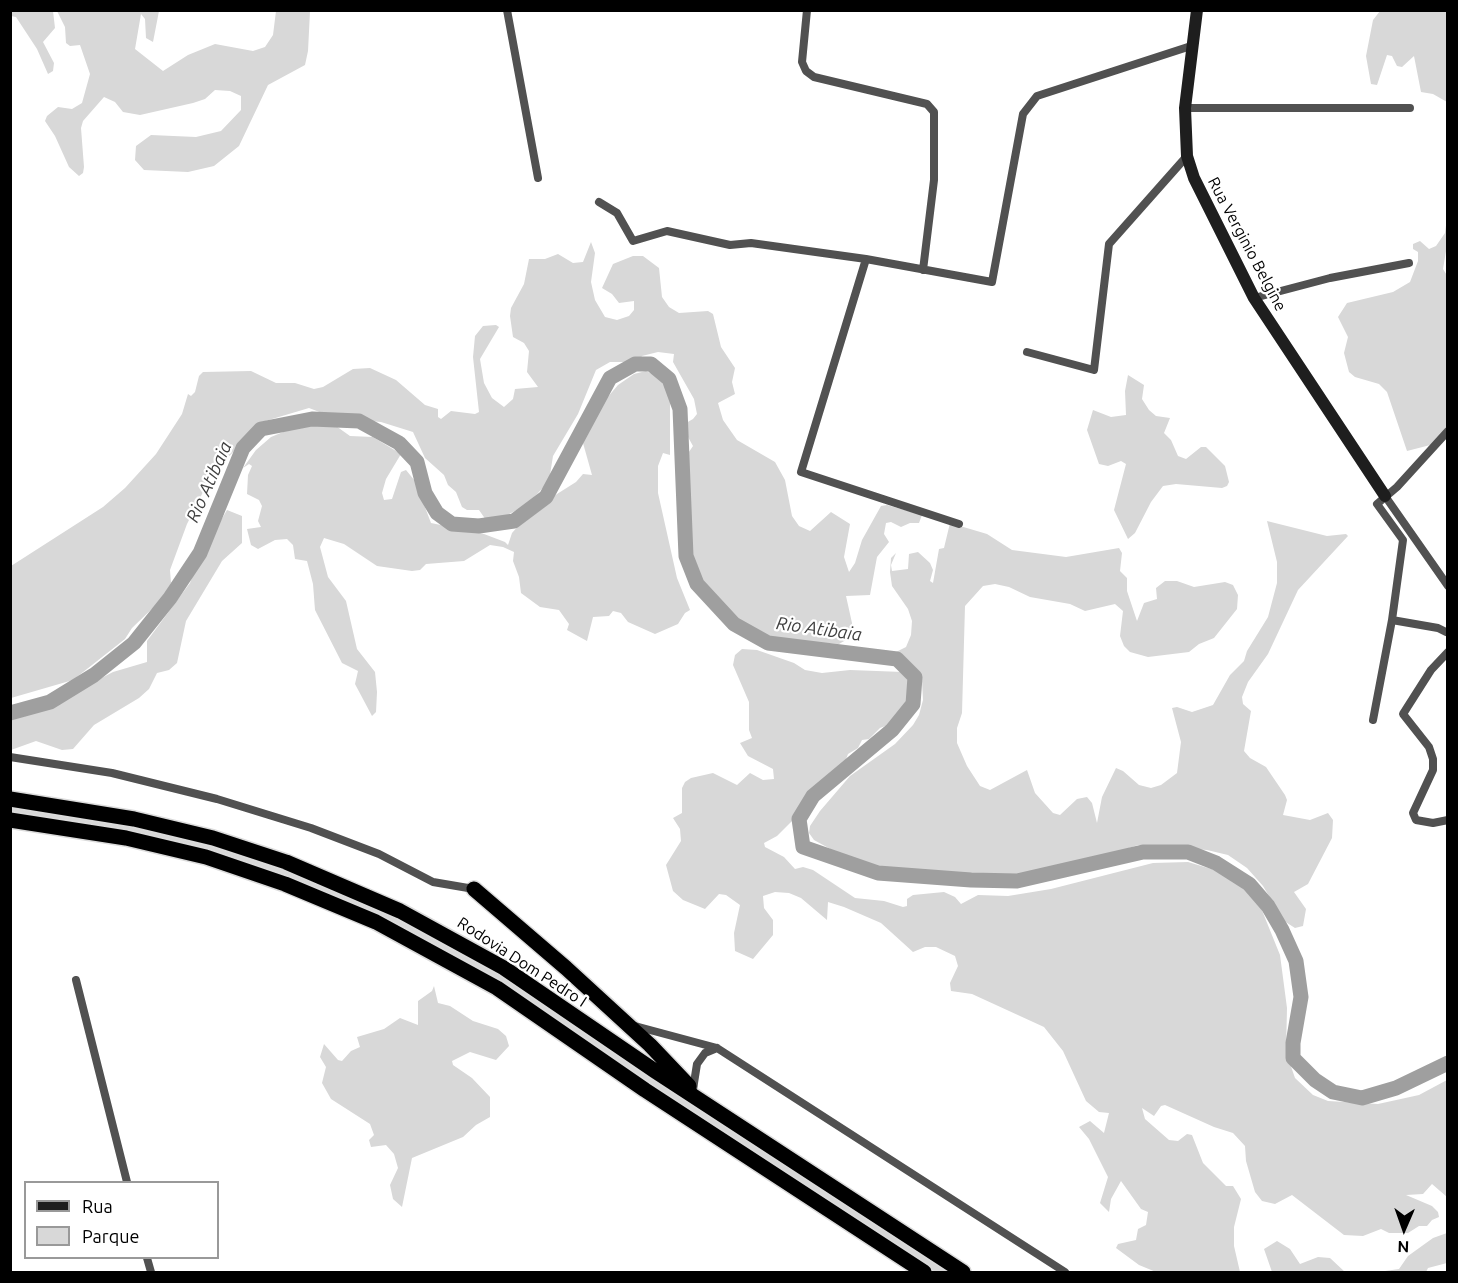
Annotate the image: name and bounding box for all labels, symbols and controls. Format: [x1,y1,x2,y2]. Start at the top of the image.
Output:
street label: Rua Verginio Belgine [1204,174,1290,314]
water label: Rio Atibaia [182,438,236,526]
water label: Rio Atibaia [775,612,863,646]
street label: Rodovia Dom Pedro I [454,913,590,1011]
legend [24,1181,219,1259]
text: Rua [82,1196,113,1216]
north arrow [1374,1199,1434,1259]
text: Parque [82,1226,139,1246]
text: N [1397,1238,1410,1256]

